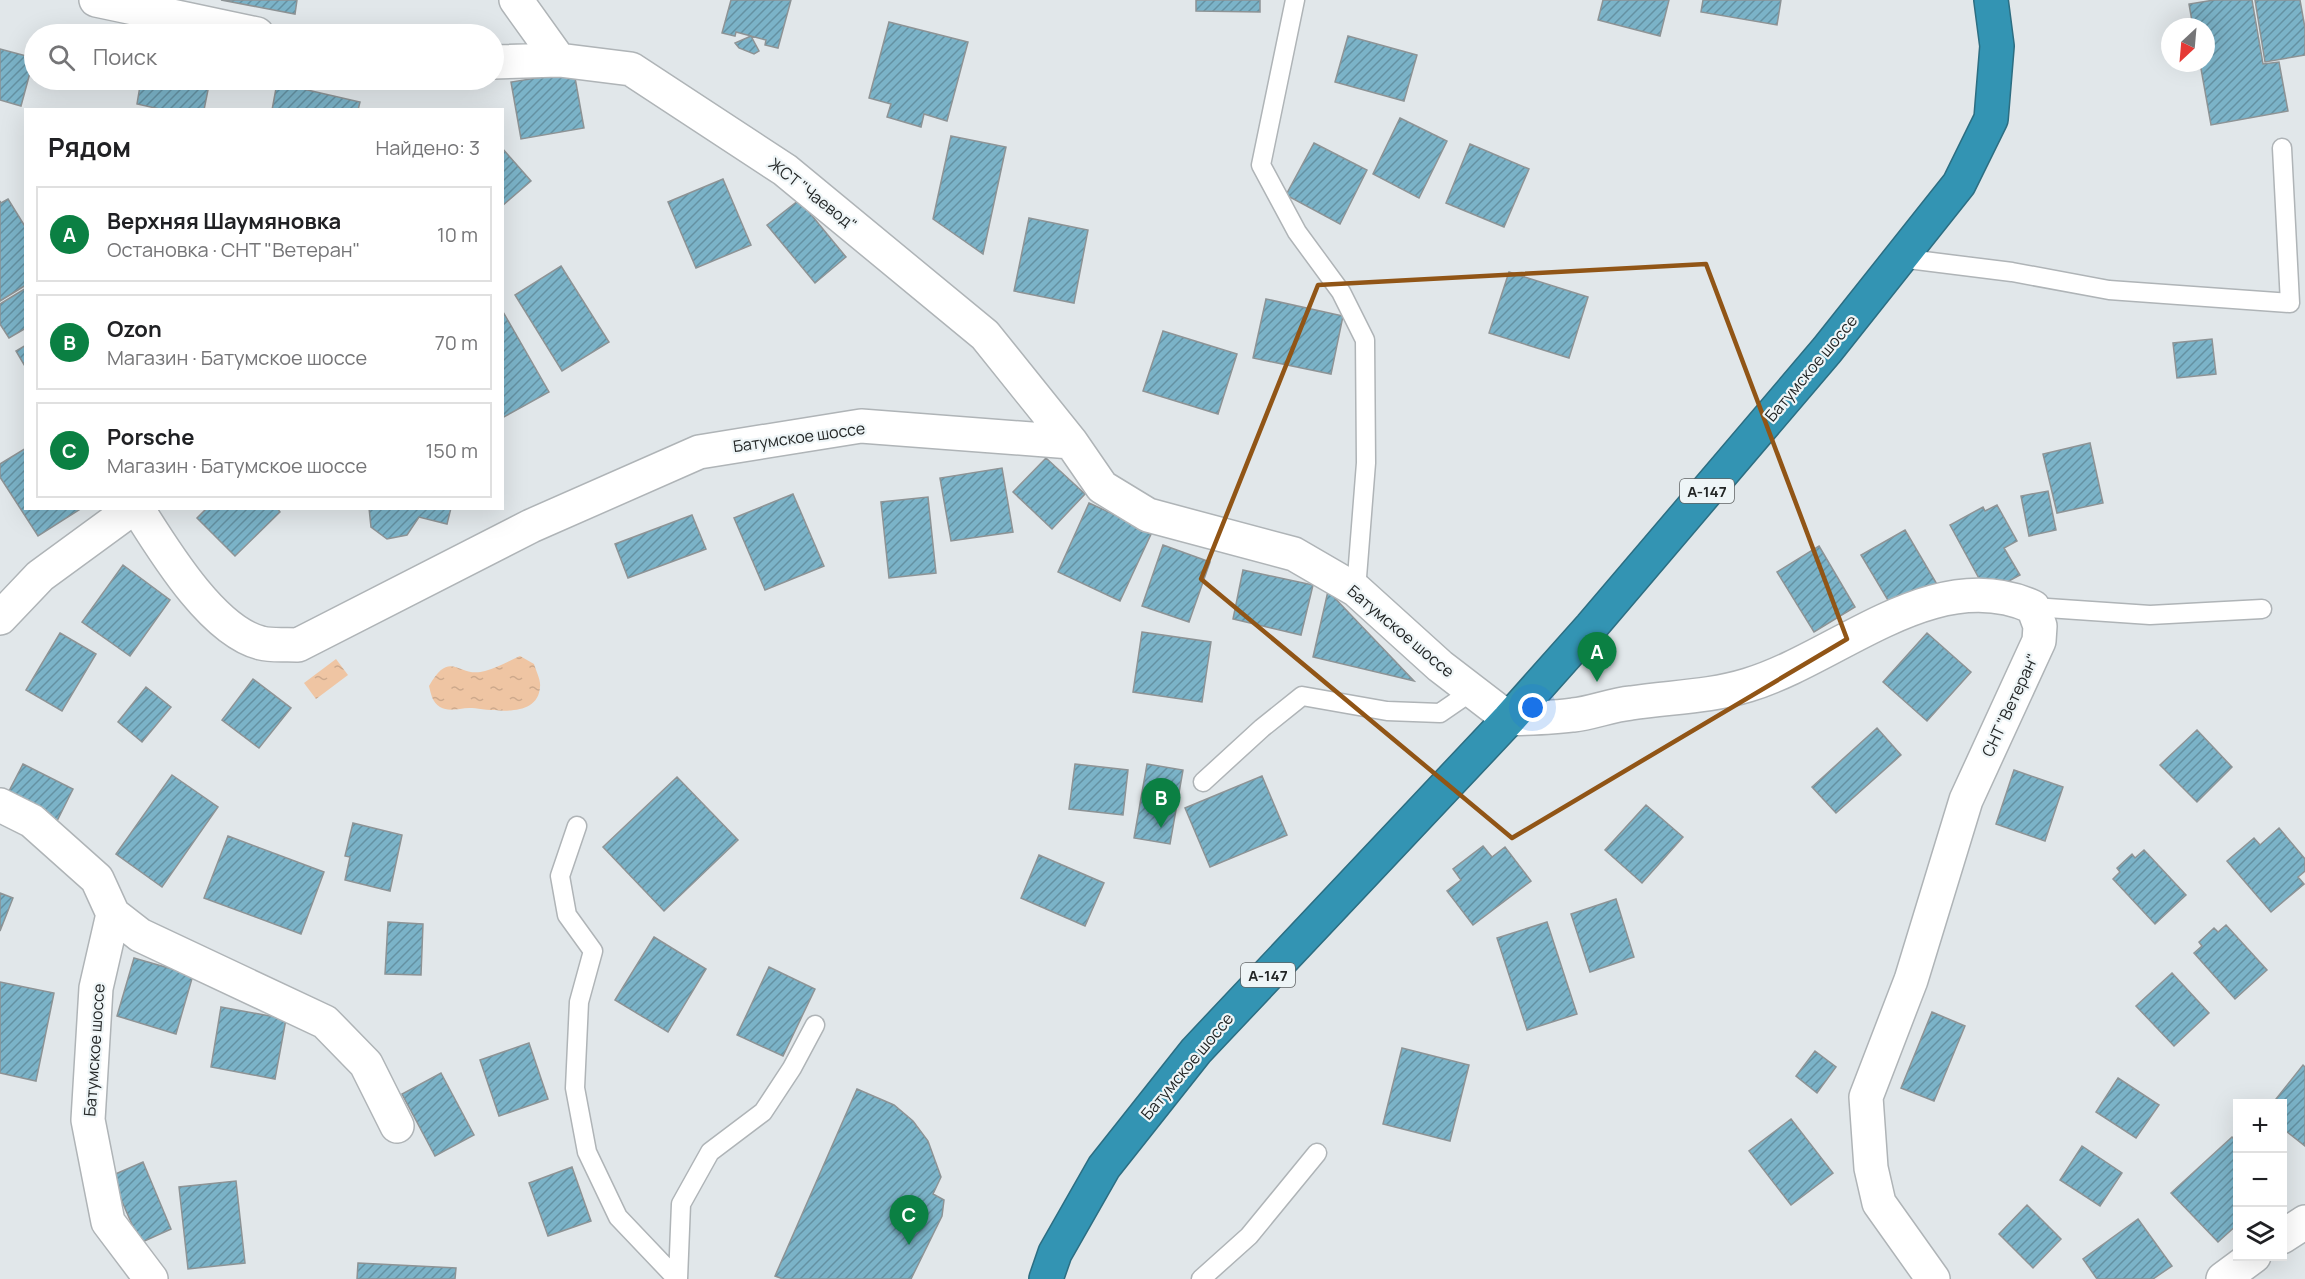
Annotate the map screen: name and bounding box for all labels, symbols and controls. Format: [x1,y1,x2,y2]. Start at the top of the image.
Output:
north arrow [2161,18,2215,72]
search box [24,24,504,90]
icon: search [45,41,78,74]
text: Поиск [93,42,157,72]
text: Рядом [48,129,131,165]
text: Найдено: 3 [375,134,480,161]
street label: ЖСТ "Чаевод" [764,153,862,235]
text: Верхняя Шаумяновка [107,206,341,236]
text: A [63,221,76,248]
text: 10 m [437,221,478,248]
text: Остановка · СНТ "Ветеран" [107,236,360,263]
street label: Батумское шоссе [1760,310,1862,426]
text: Ozon [107,314,162,344]
text: B [63,329,76,356]
text: 70 m [435,329,478,356]
text: Магазин · Батумское шоссе [107,344,367,371]
street label: Батумское шоссе [732,417,866,457]
text: Porsche [107,422,194,452]
text: C [62,437,77,464]
text: 150 m [425,437,478,464]
text: Магазин · Батумское шоссе [107,452,367,479]
road number: А-147 [1680,479,1734,503]
street label: Батумское шоссе [1343,580,1459,682]
pin: A [1578,632,1616,682]
street label: СНТ "Ветеран" [1976,650,2044,760]
your location [1518,693,1547,722]
pin: B [1142,778,1180,828]
road number: А-147 [1241,963,1295,987]
street label: Батумское шоссе [78,983,110,1117]
street label: Батумское шоссе [1136,1008,1238,1124]
map controls [2233,1099,2287,1261]
button: + [2233,1099,2287,1153]
button: − [2233,1153,2287,1207]
pin: C [890,1196,928,1245]
button: layers [2233,1207,2287,1261]

